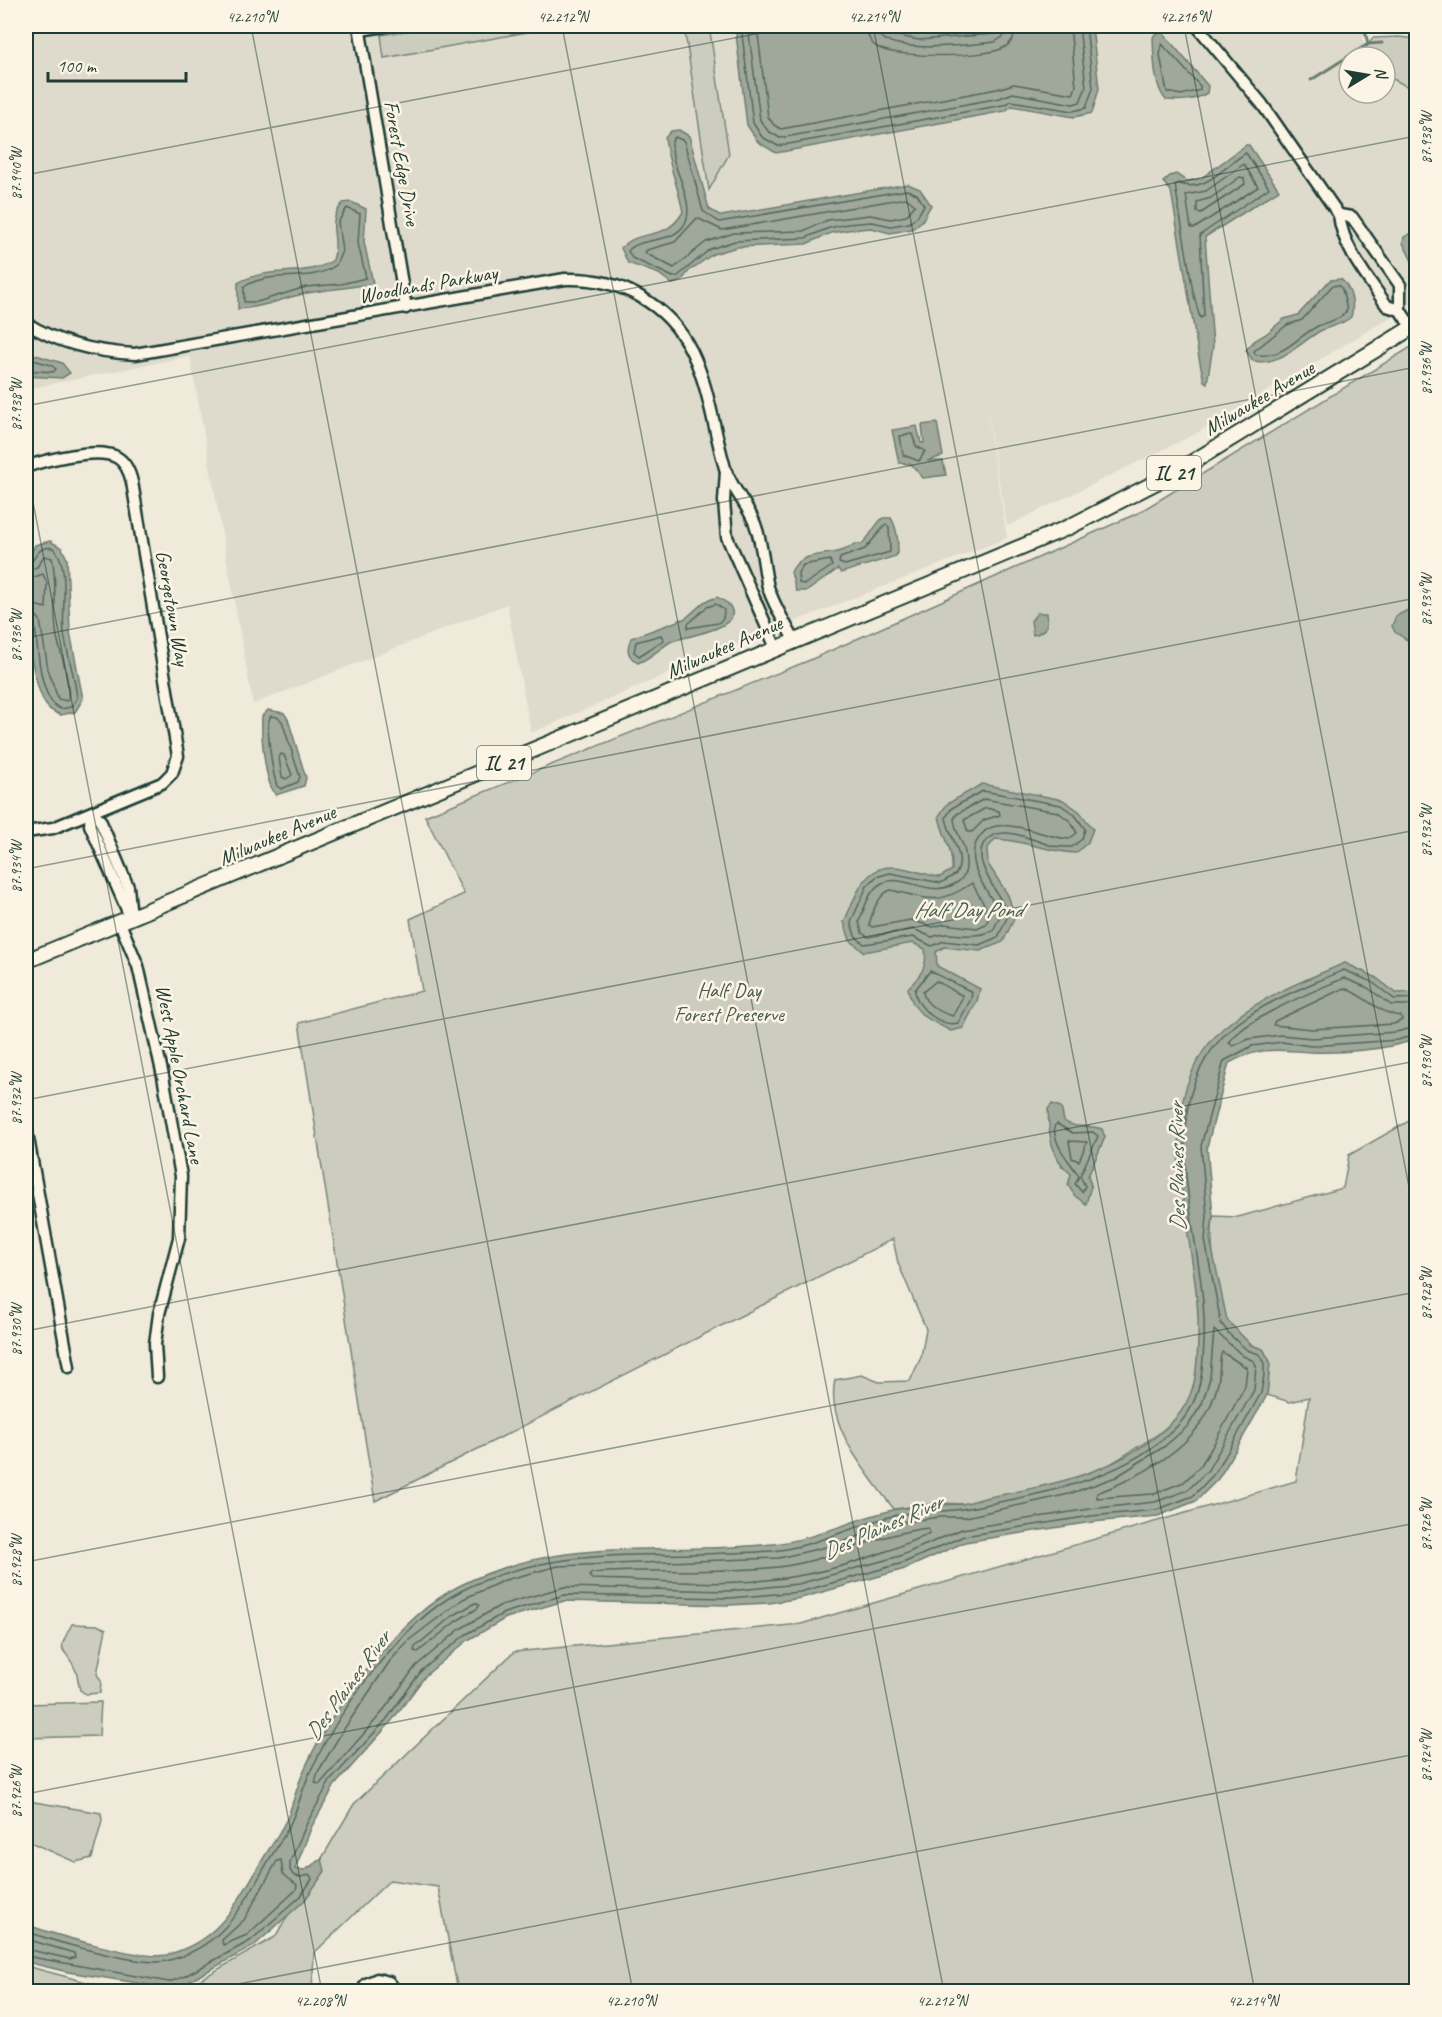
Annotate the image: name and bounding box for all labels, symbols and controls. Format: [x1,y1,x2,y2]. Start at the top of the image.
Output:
text: 42.210°N [227,8,280,27]
text: 42.212°N [538,8,591,27]
text: 42.214°N [849,8,902,27]
text: 42.216°N [1160,8,1213,27]
scale bar [48,45,186,83]
north arrow [1337,45,1397,105]
text: 100 m [57,55,98,77]
text: N [1370,66,1392,82]
street label: Forest Edge Drive [378,99,426,229]
text: 87.938°W [1417,109,1436,164]
text: 87.940°W [7,145,26,200]
street label: Woodlands Parkway [357,259,501,309]
text: 87.936°W [1417,340,1436,395]
street label: Milwaukee Avenue [1199,354,1320,441]
text: 87.938°W [7,376,26,431]
road number: IL 21 [1147,456,1201,490]
street label: Georgetown Way [150,548,196,669]
text: 87.934°W [1417,571,1436,626]
text: 87.936°W [7,607,26,662]
street label: Milwaukee Avenue [662,609,787,684]
road number: IL 21 [477,746,531,780]
street label: Milwaukee Avenue [215,798,340,871]
text: 87.932°W [1417,802,1436,857]
text: 87.934°W [7,838,26,893]
water label: Half Day Pond [914,896,1029,924]
park label: Half Day Forest Preserve [674,977,785,1027]
street label: West Apple Orchard Lane [150,983,210,1168]
text: 87.930°W [1417,1033,1436,1088]
text: 87.932°W [7,1070,26,1125]
water label: Des Plaines River [1162,1099,1192,1231]
text: 87.928°W [1417,1265,1436,1320]
text: 87.930°W [7,1301,26,1356]
water label: Des Plaines River [818,1486,950,1566]
text: 87.926°W [1417,1496,1436,1551]
text: 87.928°W [7,1532,26,1587]
water label: Des Plaines River [299,1622,399,1746]
text: 87.924°W [1417,1727,1436,1782]
text: 87.926°W [7,1763,26,1818]
text: 42.208°N [295,1992,348,2011]
text: 42.210°N [606,1992,659,2011]
text: 42.212°N [917,1992,970,2011]
text: 42.214°N [1228,1992,1281,2011]

